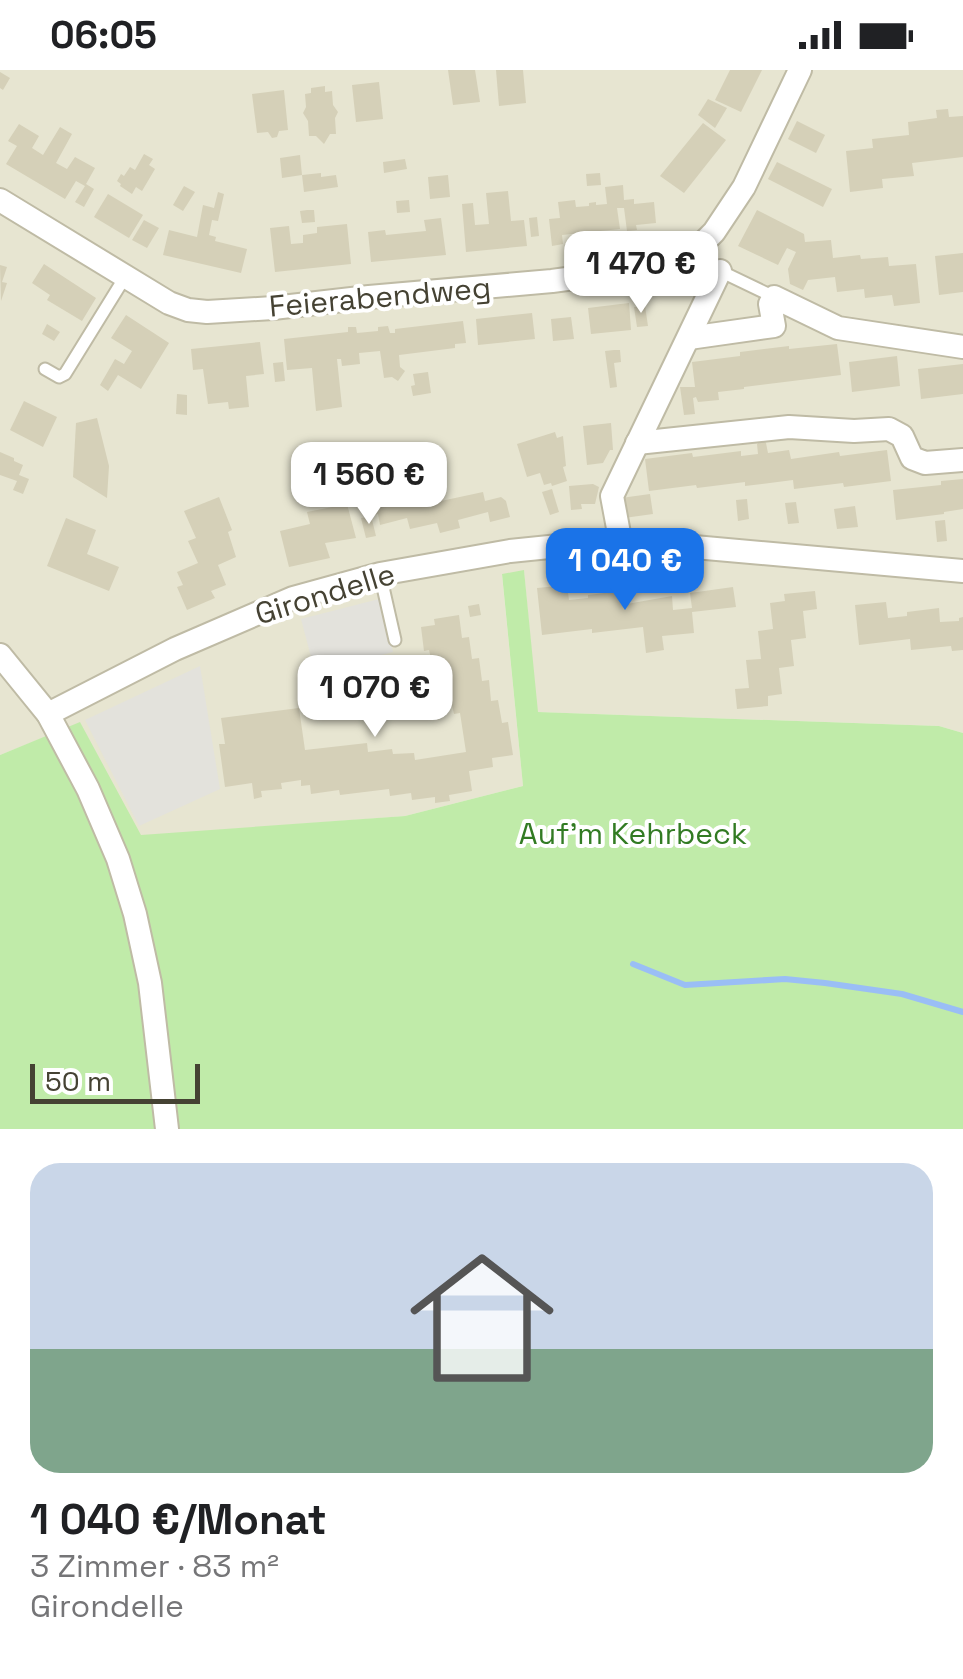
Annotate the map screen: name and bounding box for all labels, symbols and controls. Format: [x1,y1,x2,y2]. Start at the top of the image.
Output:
text: 06:05 [50,11,157,59]
pin: 1 470 € [549,231,733,316]
text: 1 470 € [586,243,696,283]
street label: Feierabendweg [267,267,492,326]
pin: 1 560 € [277,442,461,527]
text: 1 560 € [313,454,425,494]
pin: 1 040 € [533,528,717,613]
text: 1 040 € [568,540,682,580]
street label: Girondelle [250,554,400,633]
pin: 1 070 € [283,655,467,740]
text: 1 070 € [320,667,430,707]
park label: Auf'm Kehrbeck [519,814,747,853]
scale bar [30,1059,200,1104]
text: 50 m [45,1063,111,1099]
icon: home [392,1228,572,1408]
text: 1 040 €/Monat [30,1493,327,1546]
text: 3 Zimmer · 83 m² [30,1546,279,1586]
text: Girondelle [30,1586,184,1626]

